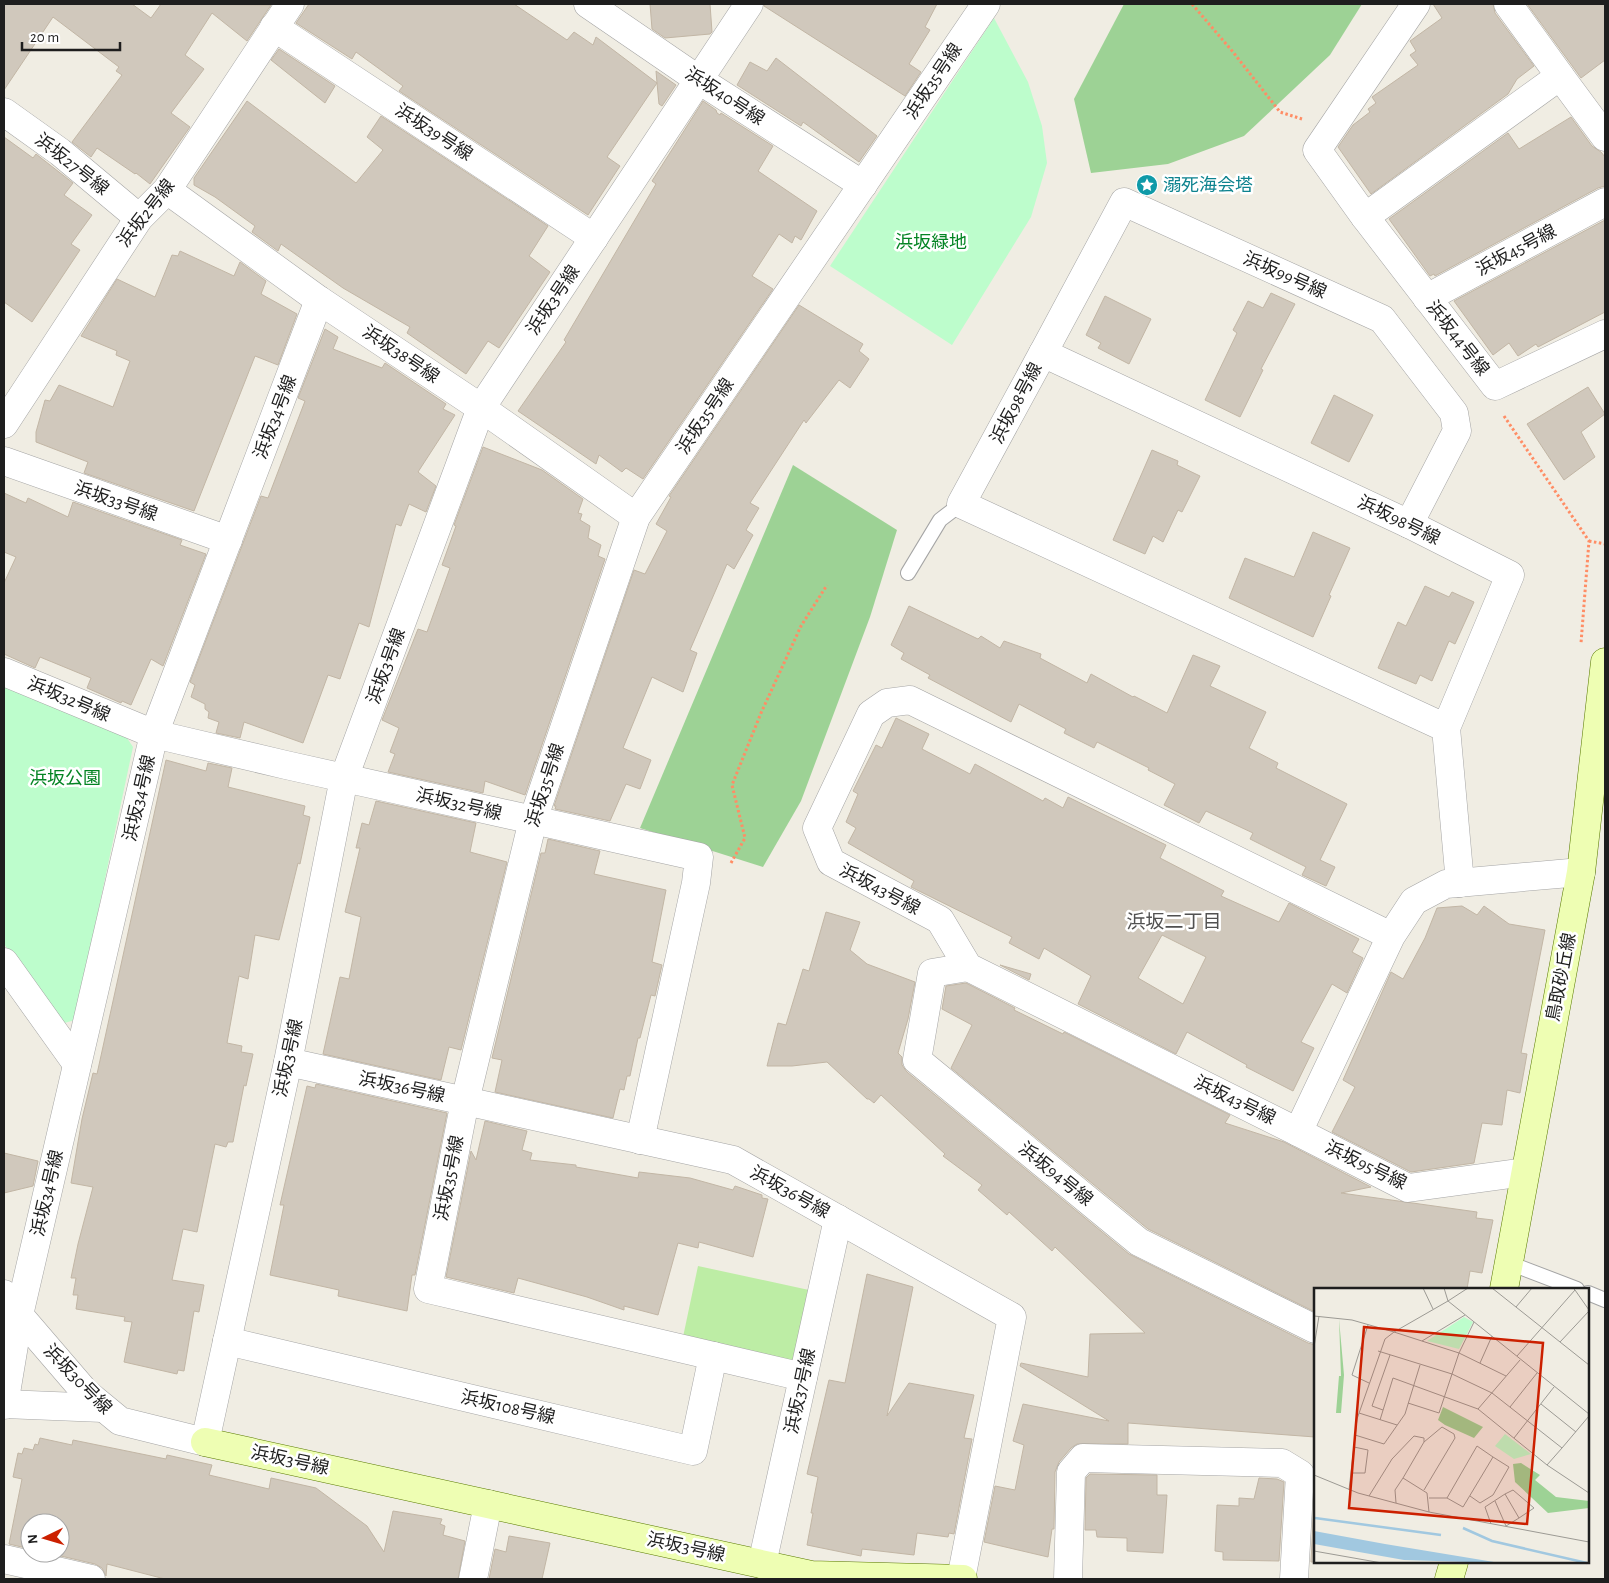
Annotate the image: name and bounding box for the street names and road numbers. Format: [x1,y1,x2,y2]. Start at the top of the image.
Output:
street label: 浜坂35号線 [900,39,966,123]
street label: 浜坂40号線 [682,63,768,129]
street label: 浜坂39号線 [392,100,476,164]
street label: 浜坂27号線 [31,129,113,199]
street label: 浜坂2号線 [113,175,179,251]
street label: 浜坂45号線 [1472,220,1560,280]
street label: 浜坂99号線 [1240,248,1330,302]
street label: 浜坂3号線 [523,261,583,339]
street label: 浜坂44号線 [1423,297,1493,379]
street label: 浜坂38号線 [359,321,443,387]
street label: 浜坂98号線 [986,359,1046,447]
street label: 浜坂34号線 [250,372,300,462]
street label: 浜坂35号線 [672,374,738,458]
street label: 浜坂33号線 [72,477,160,525]
street label: 浜坂98号線 [1355,492,1443,548]
street label: 浜坂3号線 [363,625,409,707]
street label: 浜坂32号線 [25,673,113,725]
street label: 浜坂35号線 [522,741,568,829]
street label: 浜坂34号線 [119,753,159,843]
street label: 浜坂32号線 [414,784,504,824]
street label: 浜坂43号線 [836,859,924,919]
street label: 鳥取砂丘線 [1543,931,1579,1023]
street label: 浜坂3号線 [270,1017,306,1099]
street label: 浜坂36号線 [357,1068,447,1106]
street label: 浜坂43号線 [1191,1072,1279,1128]
street label: 浜坂35号線 [431,1133,467,1223]
street label: 浜坂95号線 [1322,1137,1410,1193]
street label: 浜坂94号線 [1015,1138,1097,1210]
street label: 浜坂34号線 [27,1148,67,1238]
street label: 浜坂36号線 [747,1162,833,1222]
street label: 浜坂30号線 [40,1340,116,1418]
street label: 浜坂37号線 [781,1346,819,1436]
street label: 浜坂108号線 [459,1386,557,1428]
street label: 浜坂3号線 [249,1442,331,1478]
street label: 浜坂3号線 [645,1529,727,1565]

